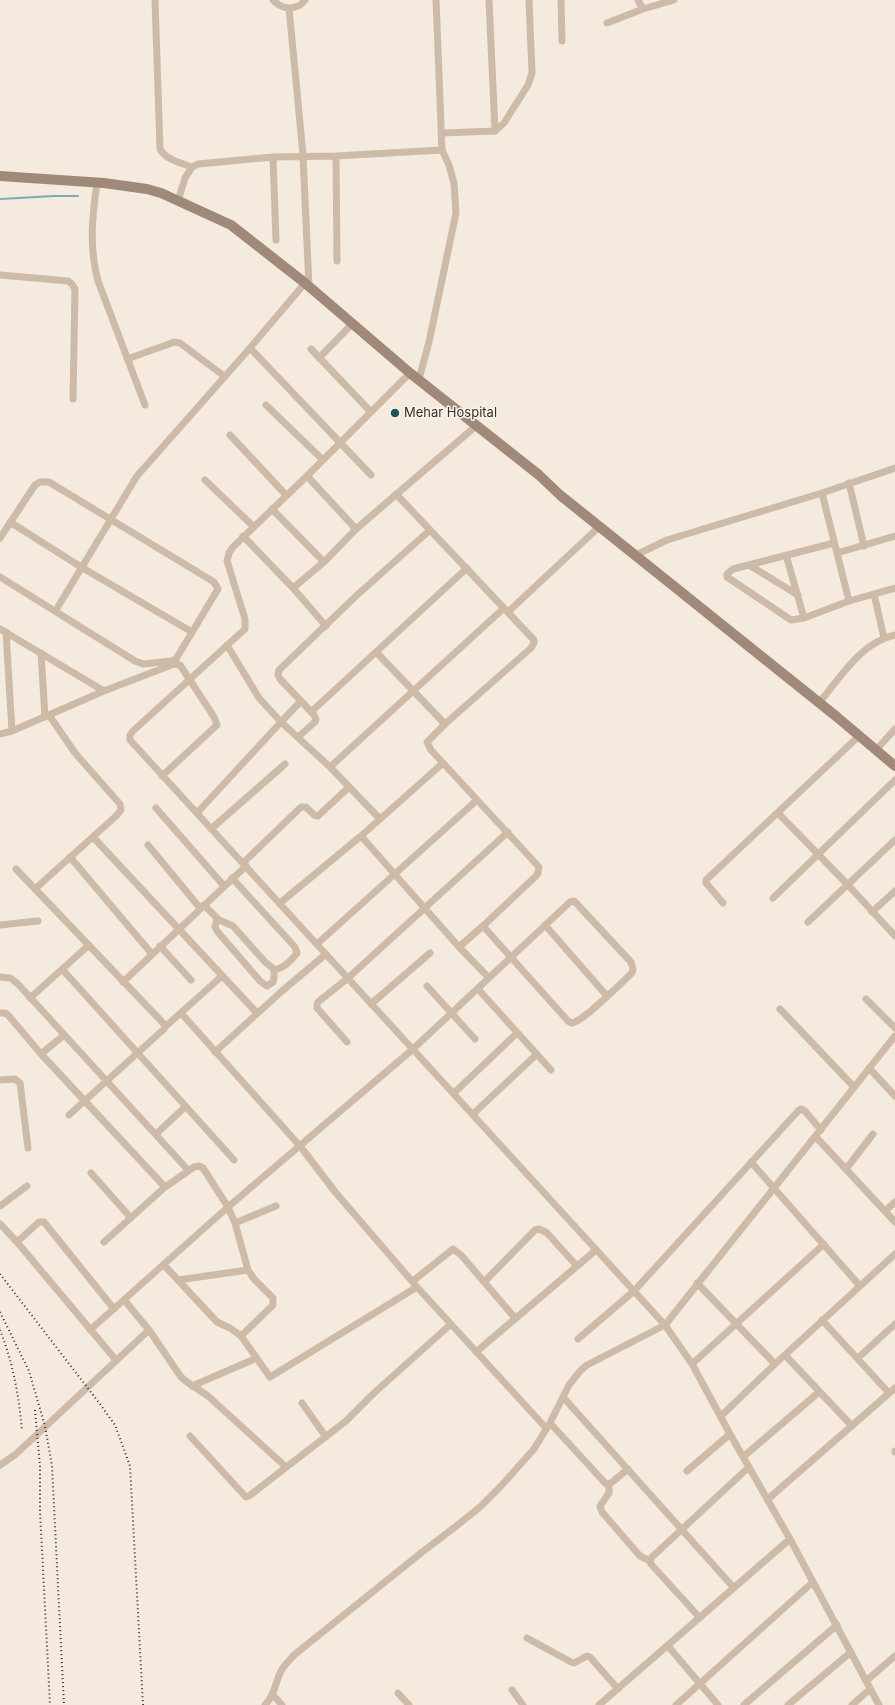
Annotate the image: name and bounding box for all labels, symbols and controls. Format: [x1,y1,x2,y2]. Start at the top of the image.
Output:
place label: Mehar Hospital [404,405,497,421]
marker: Mehar Hospital [389,407,401,419]

